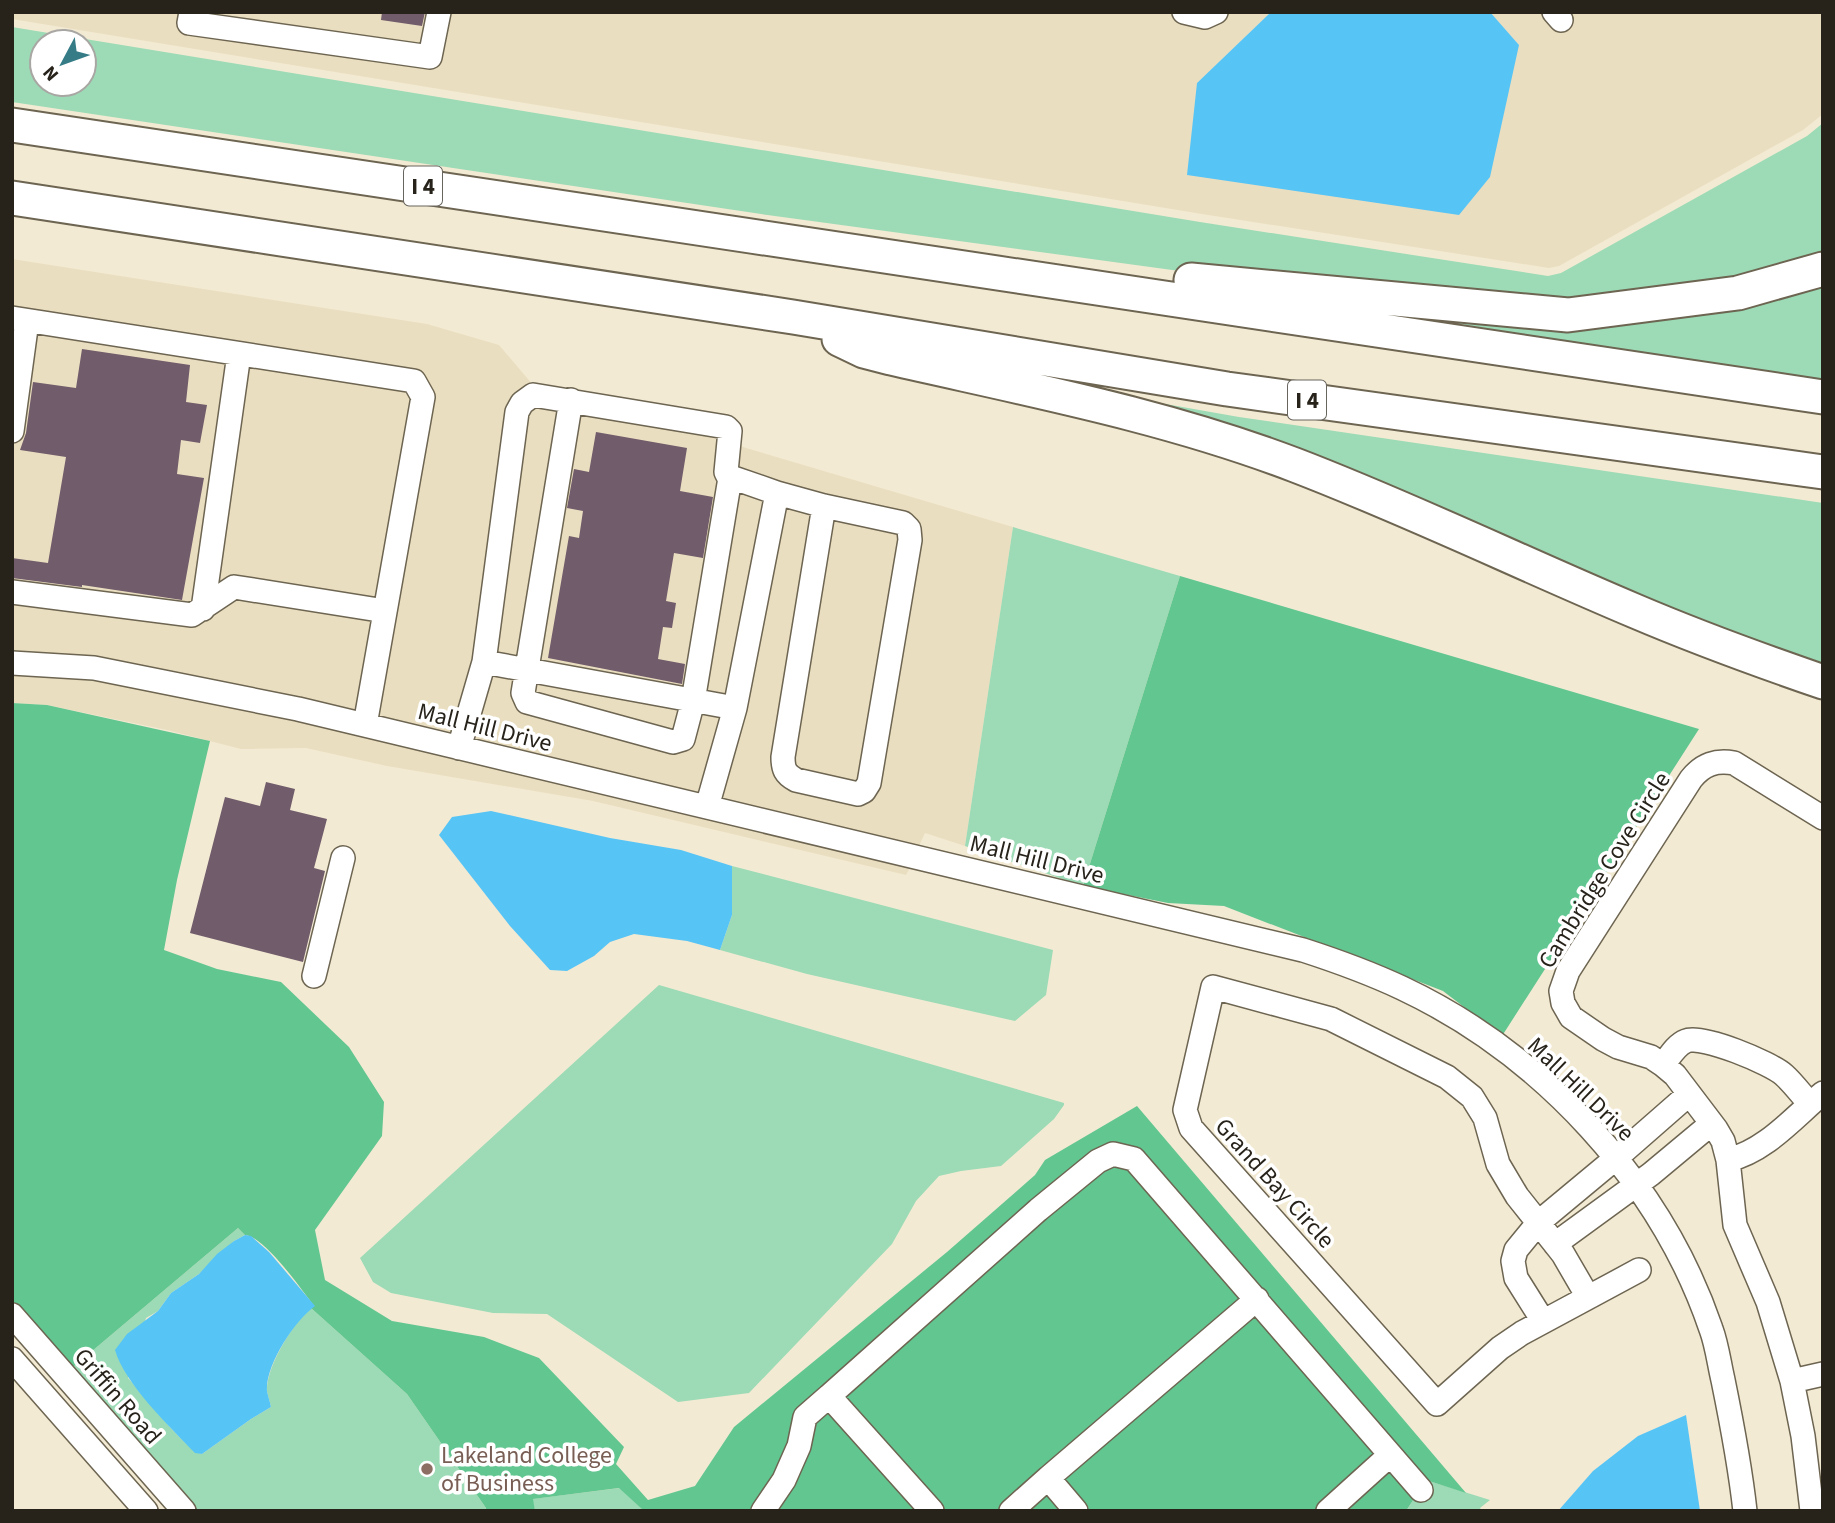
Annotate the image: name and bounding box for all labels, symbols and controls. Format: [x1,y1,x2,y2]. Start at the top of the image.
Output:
north arrow [28,28,98,98]
text: N [37,60,66,87]
road number: I 4 [404,167,442,206]
road number: I 4 [1288,380,1326,420]
street label: Mall Hill Drive [414,694,556,761]
street label: Cambridge Cove Circle [1530,765,1679,975]
street label: Mall Hill Drive [966,826,1108,893]
street label: Mall Hill Drive [1519,1029,1642,1150]
street label: Grand Bay Circle [1206,1110,1343,1256]
street label: Griffin Road [66,1340,170,1452]
place label: Lakeland College of Business [441,1438,612,1501]
marker: Lakeland College of Business [419,1461,435,1477]

